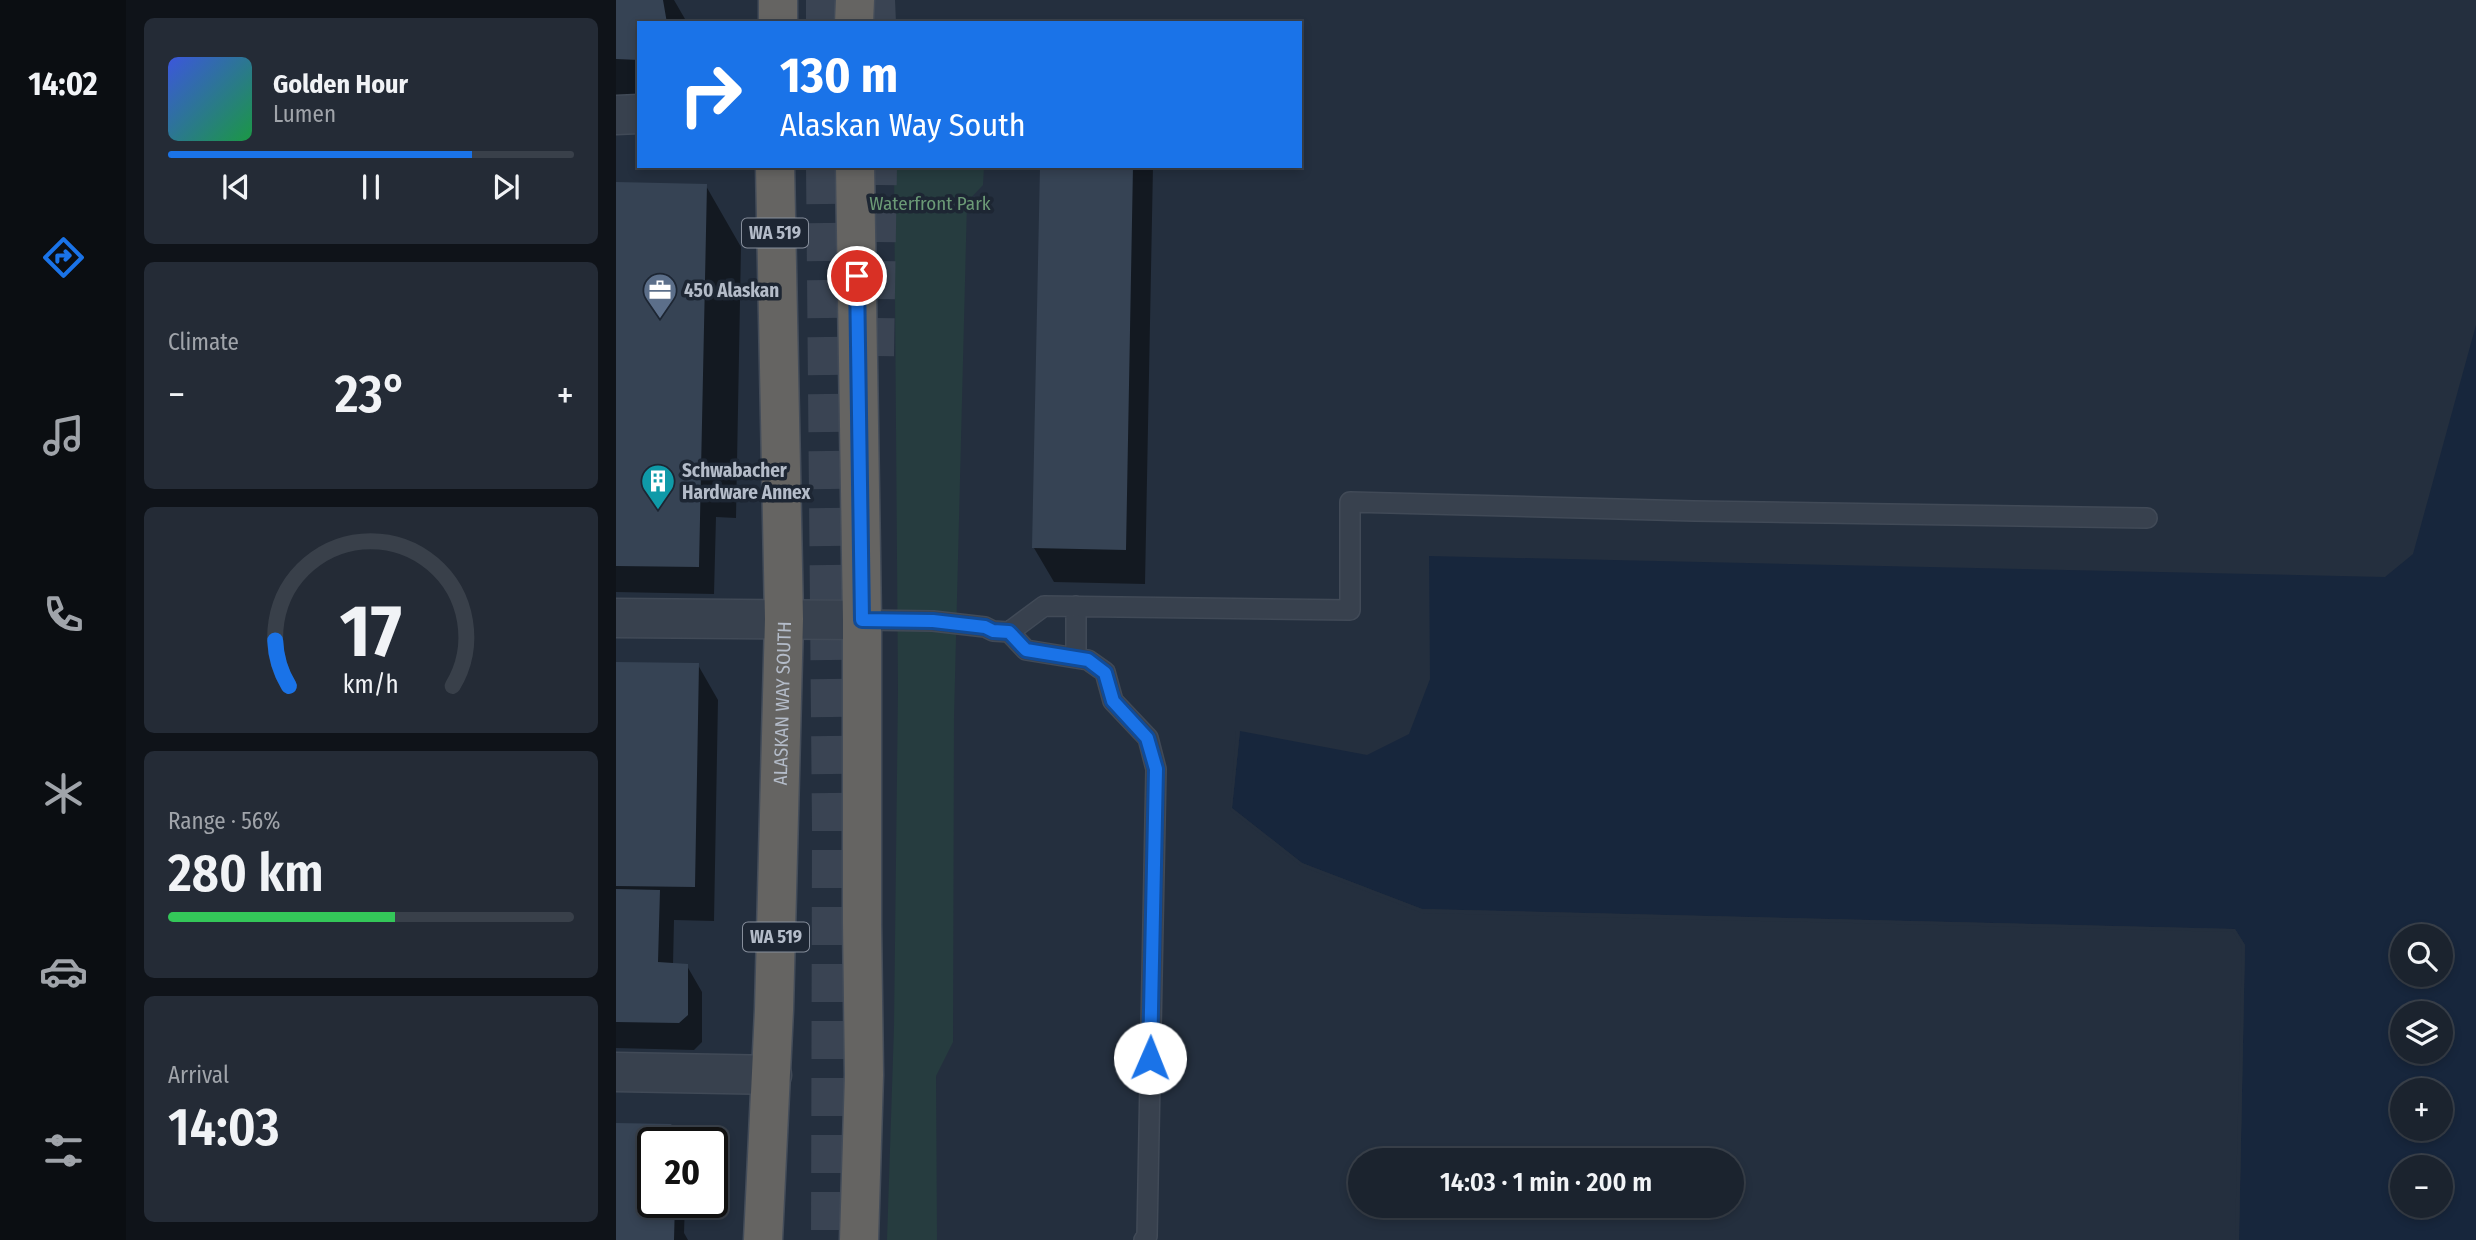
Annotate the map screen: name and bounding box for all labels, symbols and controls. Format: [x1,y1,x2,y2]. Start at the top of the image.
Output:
text: 130 m [780,46,898,105]
icon: right [665,49,756,140]
text: 14:02 [28,65,98,103]
text: Golden Hour [273,69,408,100]
text: Lumen [273,100,336,128]
text: Alaskan Way South [780,106,1026,144]
icon: previous [217,168,255,206]
icon: pause [352,168,390,206]
icon: next [487,168,525,206]
park label: Waterfront Park [869,192,991,215]
road number: WA 519 [742,218,808,247]
icon: directions [39,233,88,282]
pin [827,246,887,306]
icon: arrive [838,257,876,295]
office icon: 450 Alaskan [641,271,679,320]
place label: 450 Alaskan [684,279,779,302]
text: Climate [168,328,239,356]
text: 23° [335,363,407,426]
text: − [168,372,185,418]
text: + [557,372,574,418]
icon: music [39,411,88,460]
place label: Schwabacher Hardware Annex [682,459,811,504]
building icon: Schwabacher Hardware Annex [639,462,677,511]
text: 17 [340,588,402,675]
icon: phone [39,590,88,639]
street label: ALASKAN WAY SOUTH [769,621,796,786]
text: km/h [343,670,399,700]
icon: climate [39,769,88,818]
text: Range · 56% [168,807,280,835]
text: 280 km [168,842,324,905]
road number: WA 519 [743,922,809,952]
map controls [2390,924,2453,1218]
button: search [2390,924,2453,987]
icon: car [39,947,88,996]
button: layers [2390,1001,2453,1064]
position arrow [1113,1021,1187,1095]
text: Arrival [168,1061,229,1089]
button: + [2390,1078,2453,1141]
text: 14:03 [168,1096,280,1159]
icon: filters [39,1126,88,1175]
speed limit sign: 20 [637,1127,728,1218]
button: − [2390,1155,2453,1218]
text: 14:03 · 1 min · 200 m [1440,1167,1652,1198]

